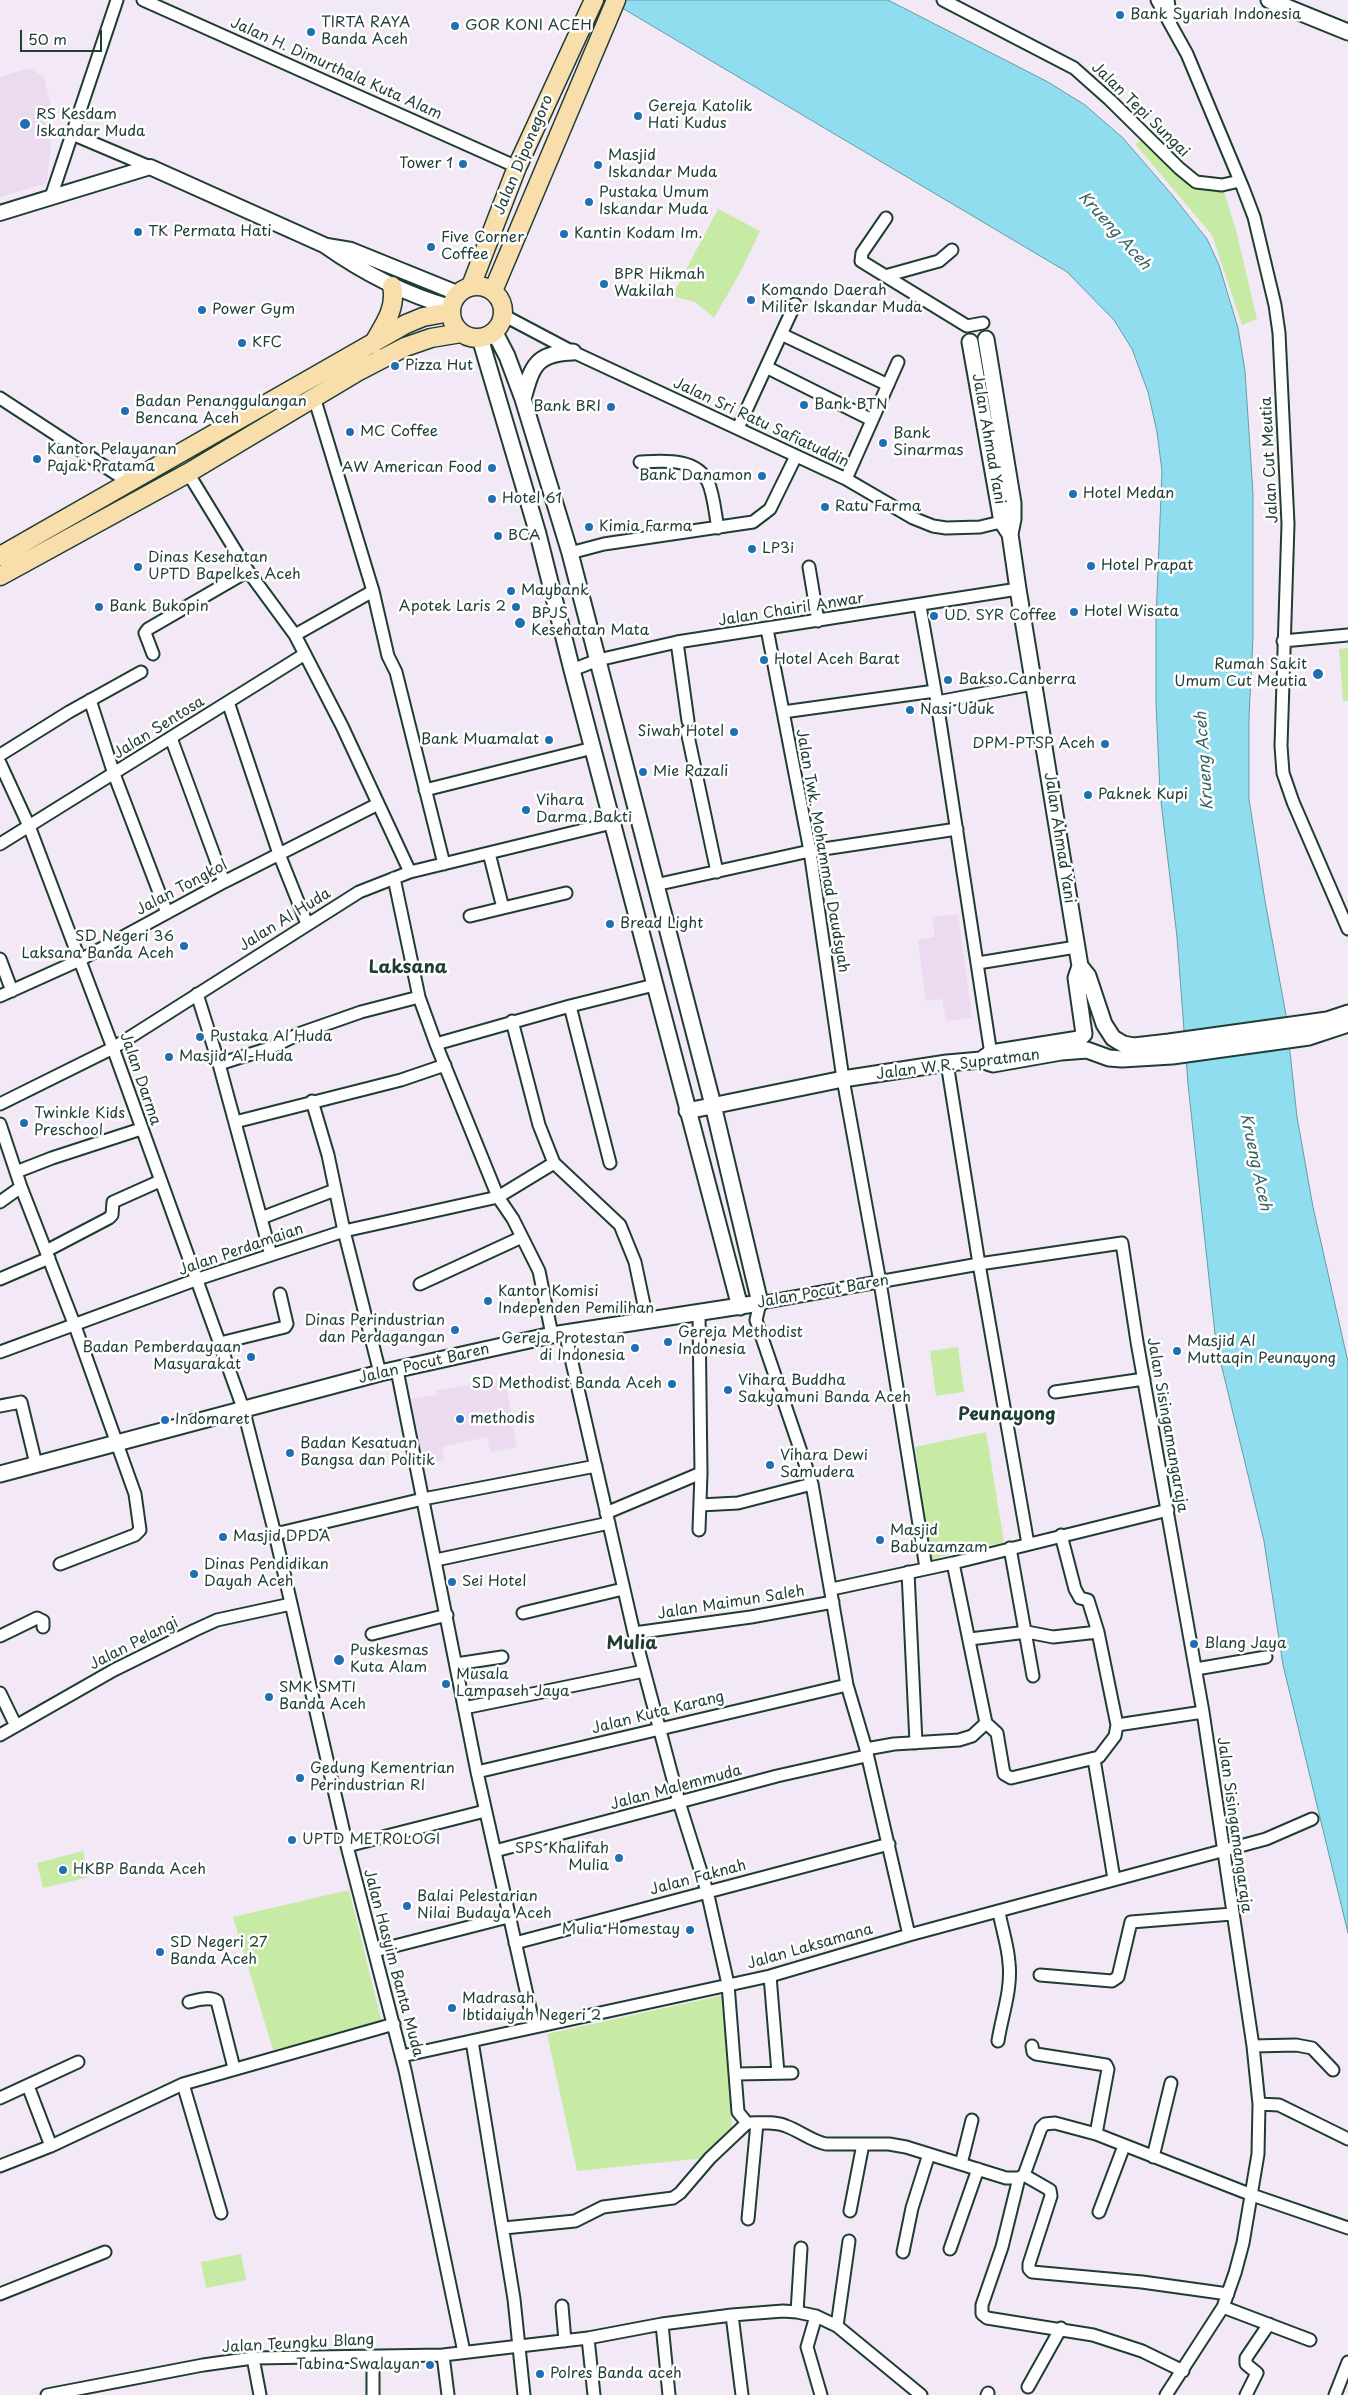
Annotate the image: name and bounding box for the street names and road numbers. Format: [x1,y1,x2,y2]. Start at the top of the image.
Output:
street label: Jalan H. Dimurthala Kuta Alam [227,14,445,124]
street label: Jalan Tepi Sungai [1087,59,1193,161]
street label: Jalan Diponegoro [491,92,557,218]
street label: Jalan Ahmad Yani [968,372,1008,506]
street label: Jalan Sri Ratu Safiatuddin [670,374,852,472]
street label: Jalan Cut Meutia [1258,396,1282,524]
street label: Jalan Chairil Anwar [717,590,865,630]
street label: Jalan Sentosa [110,693,208,763]
street label: Jalan Twk. Mohammad Daudsyah [792,728,852,974]
street label: Jalan Ahmad Yani [1040,771,1078,905]
street label: Jalan Tongkol [133,856,231,920]
street label: Jalan Al Huda [236,885,334,955]
street label: Jalan Darma [116,1030,164,1128]
street label: Jalan W.R. Supratman [875,1046,1041,1084]
street label: Jalan Perdamaian [176,1220,306,1280]
street label: Jalan Pocut Baren [756,1272,890,1312]
street label: Jalan Sisingamangaraja [1143,1336,1191,1514]
street label: Jalan Pocut Baren [357,1340,491,1388]
street label: Jalan Maimun Saleh [656,1582,806,1624]
street label: Jalan Pelangi [87,1614,181,1674]
street label: Jalan Kuta Karang [590,1688,726,1738]
street label: Jalan Sisingamangaraja [1213,1736,1255,1914]
street label: Jalan Malemmuda [608,1762,744,1814]
street label: Jalan Faknah [648,1857,748,1899]
street label: Jalan Hasyim Banta Muda [359,1867,427,2059]
street label: Jalan Laksamana [745,1920,875,1974]
street label: Jalan Teungku Blang [221,2331,375,2357]

